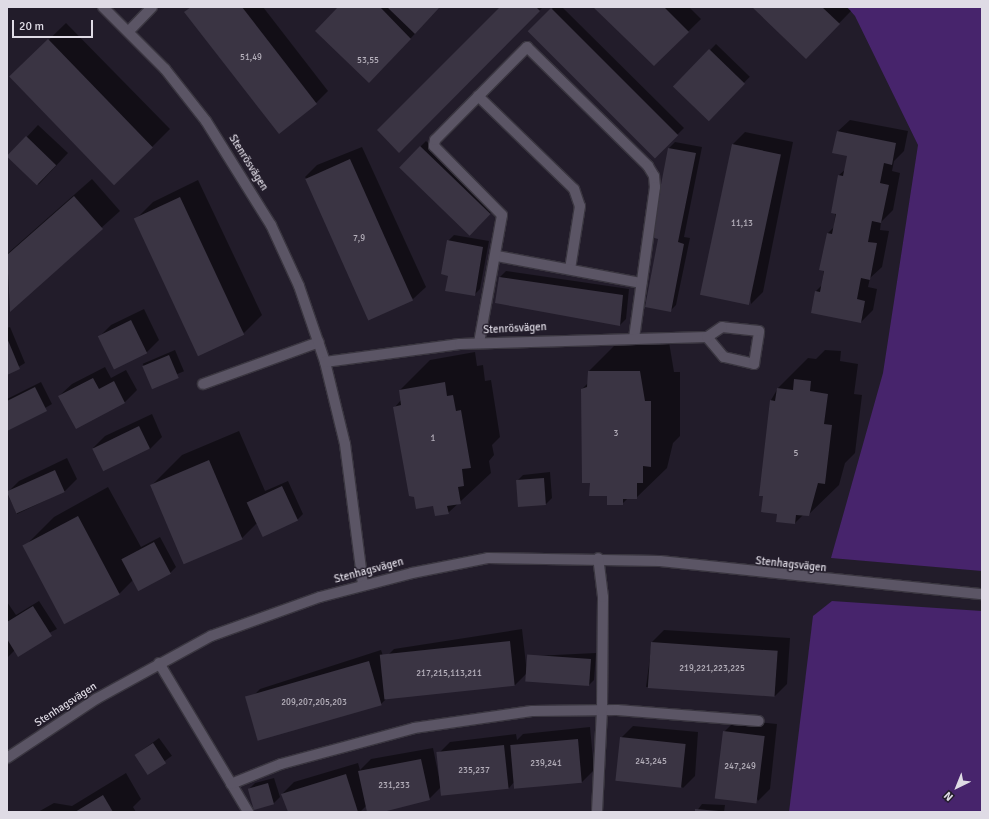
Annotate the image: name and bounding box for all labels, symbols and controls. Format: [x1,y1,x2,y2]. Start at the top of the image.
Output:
scale bar [14,12,95,38]
text: 20 m [19,19,44,34]
house number: 51,49 [240,53,262,63]
house number: 53,55 [357,56,379,66]
street label: Stenrösvägen [226,133,270,193]
house number: 11,13 [731,219,753,229]
house number: 7,9 [353,234,365,244]
street label: Stenrösvägen [483,321,547,337]
house number: 3 [614,429,618,439]
house number: 1 [431,434,435,444]
house number: 5 [794,449,798,459]
street label: Stenhagsvägen [333,555,405,587]
street label: Stenhagsvägen [755,555,827,575]
house number: 219,221,223,225 [679,664,745,674]
house number: 217,215,113,211 [416,669,482,679]
street label: Stenhagsvägen [32,680,100,730]
house number: 209,207,205,203 [281,698,347,708]
house number: 243,245 [635,757,667,767]
house number: 239,241 [530,759,562,769]
house number: 247,249 [724,762,756,772]
house number: 235,237 [458,766,490,776]
north arrow [937,767,977,807]
house number: 231,233 [378,781,410,791]
text: N [941,789,956,804]

